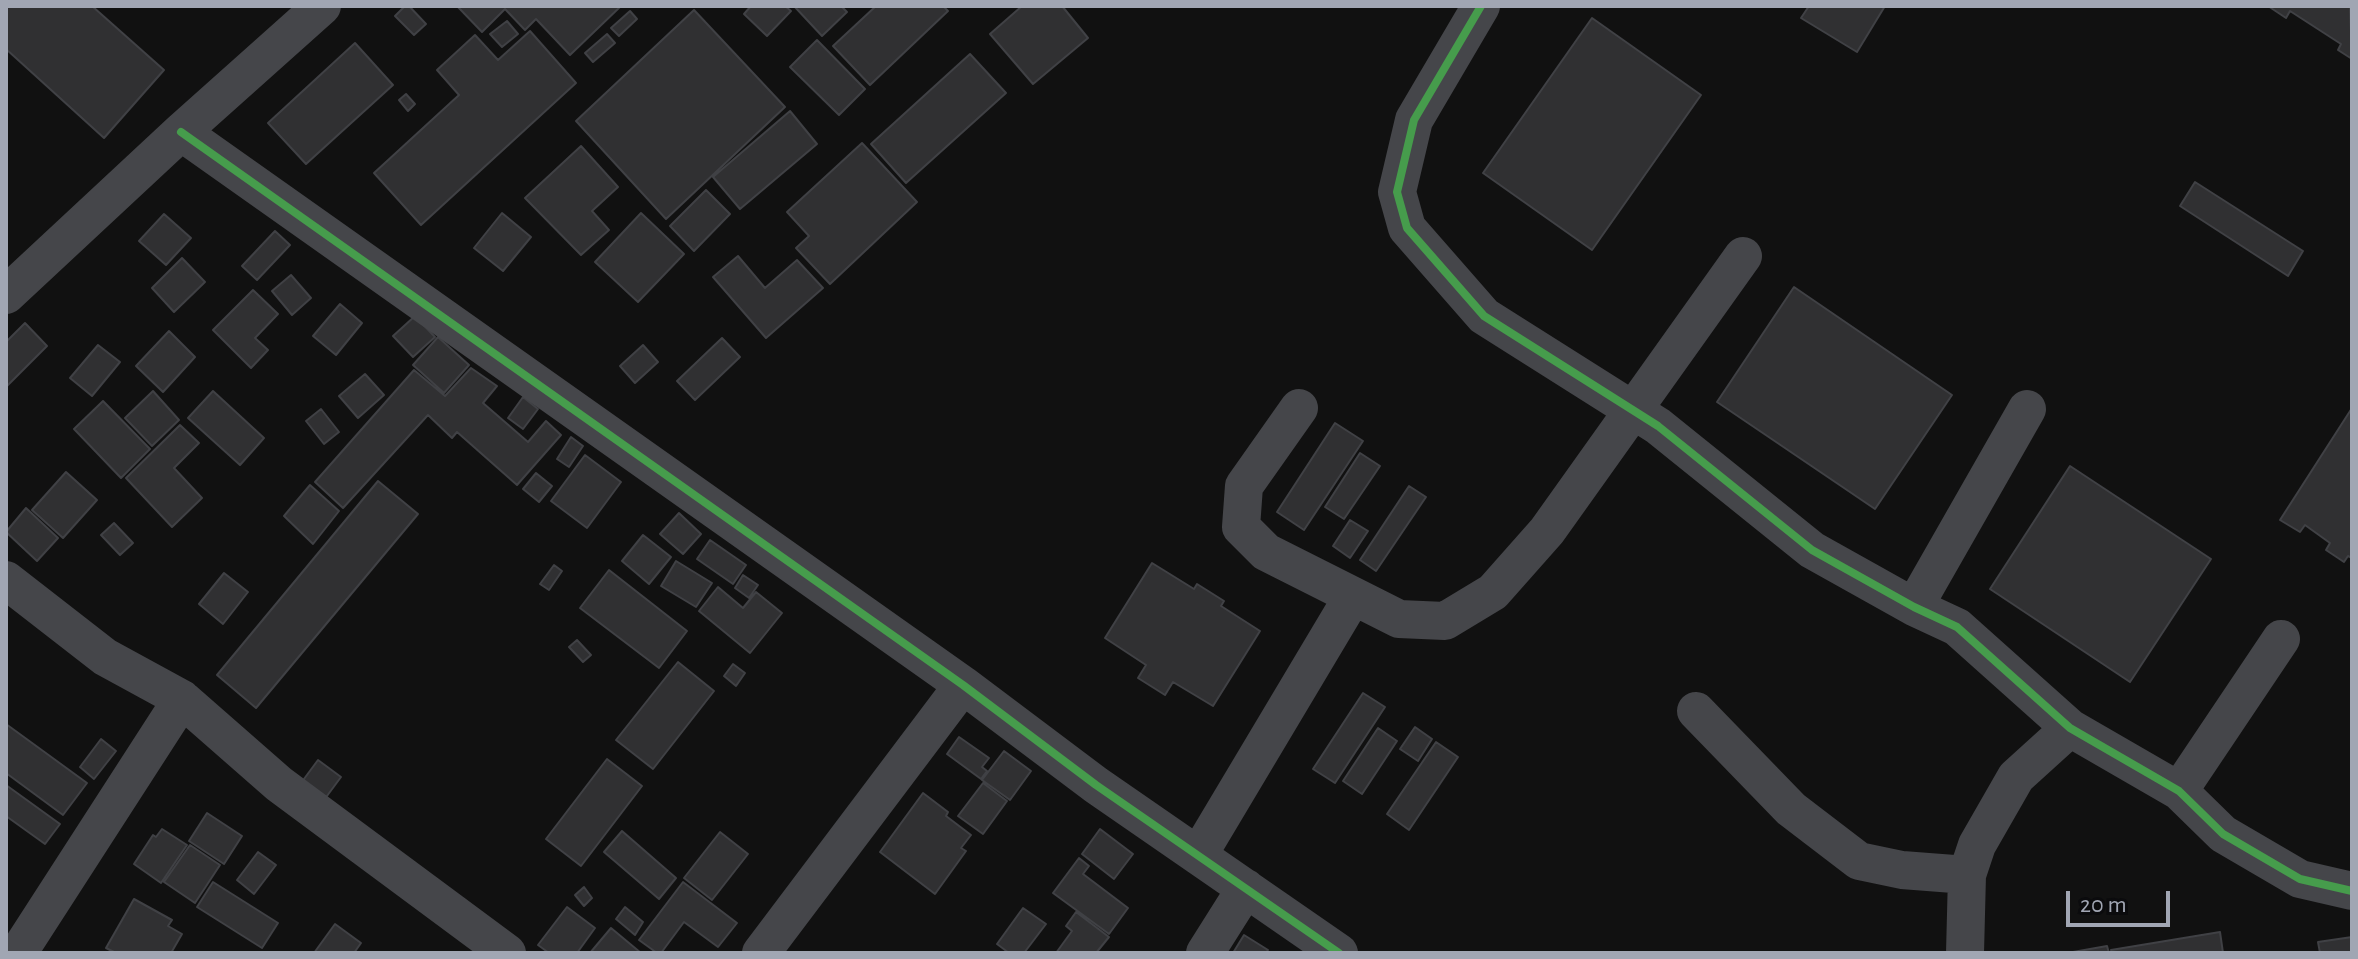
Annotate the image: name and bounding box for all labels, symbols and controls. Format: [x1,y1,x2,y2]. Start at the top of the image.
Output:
scale bar [2070,875,2174,925]
text: 20 m [2080,893,2127,917]

